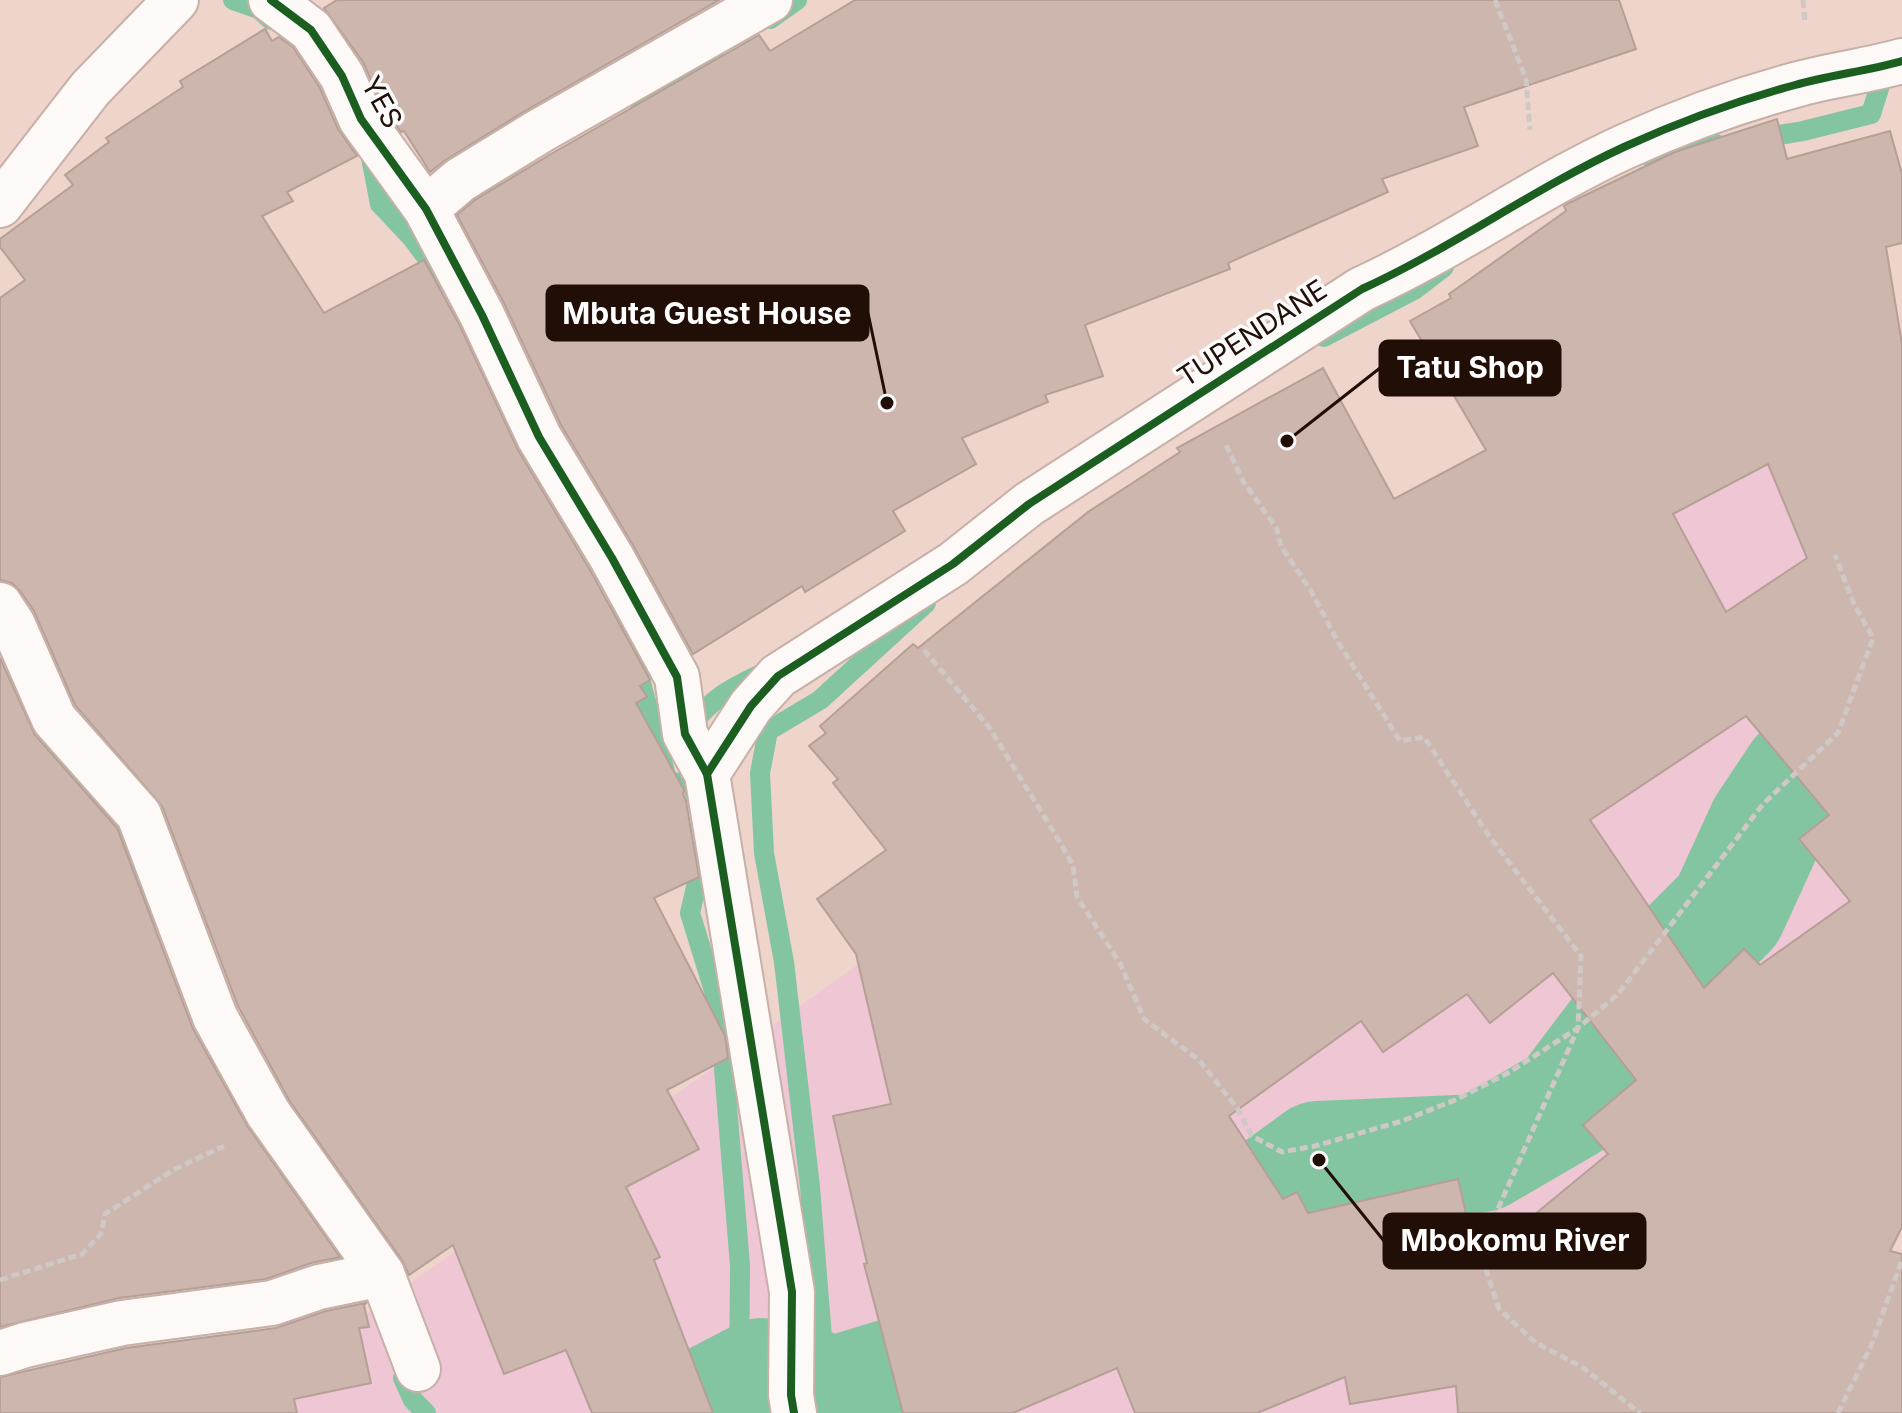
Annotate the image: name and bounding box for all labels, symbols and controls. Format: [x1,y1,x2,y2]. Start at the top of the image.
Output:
street label: YES [354,70,410,134]
street label: TUPENDANE [1171,272,1333,394]
callout: Mbuta Guest House [547,286,868,340]
text: Mbuta Guest House [562,295,852,331]
callout: Tatu Shop [1380,341,1560,395]
text: Tatu Shop [1396,349,1544,385]
callout: Mbokomu River [1384,1214,1645,1268]
text: Mbokomu River [1401,1222,1629,1258]

